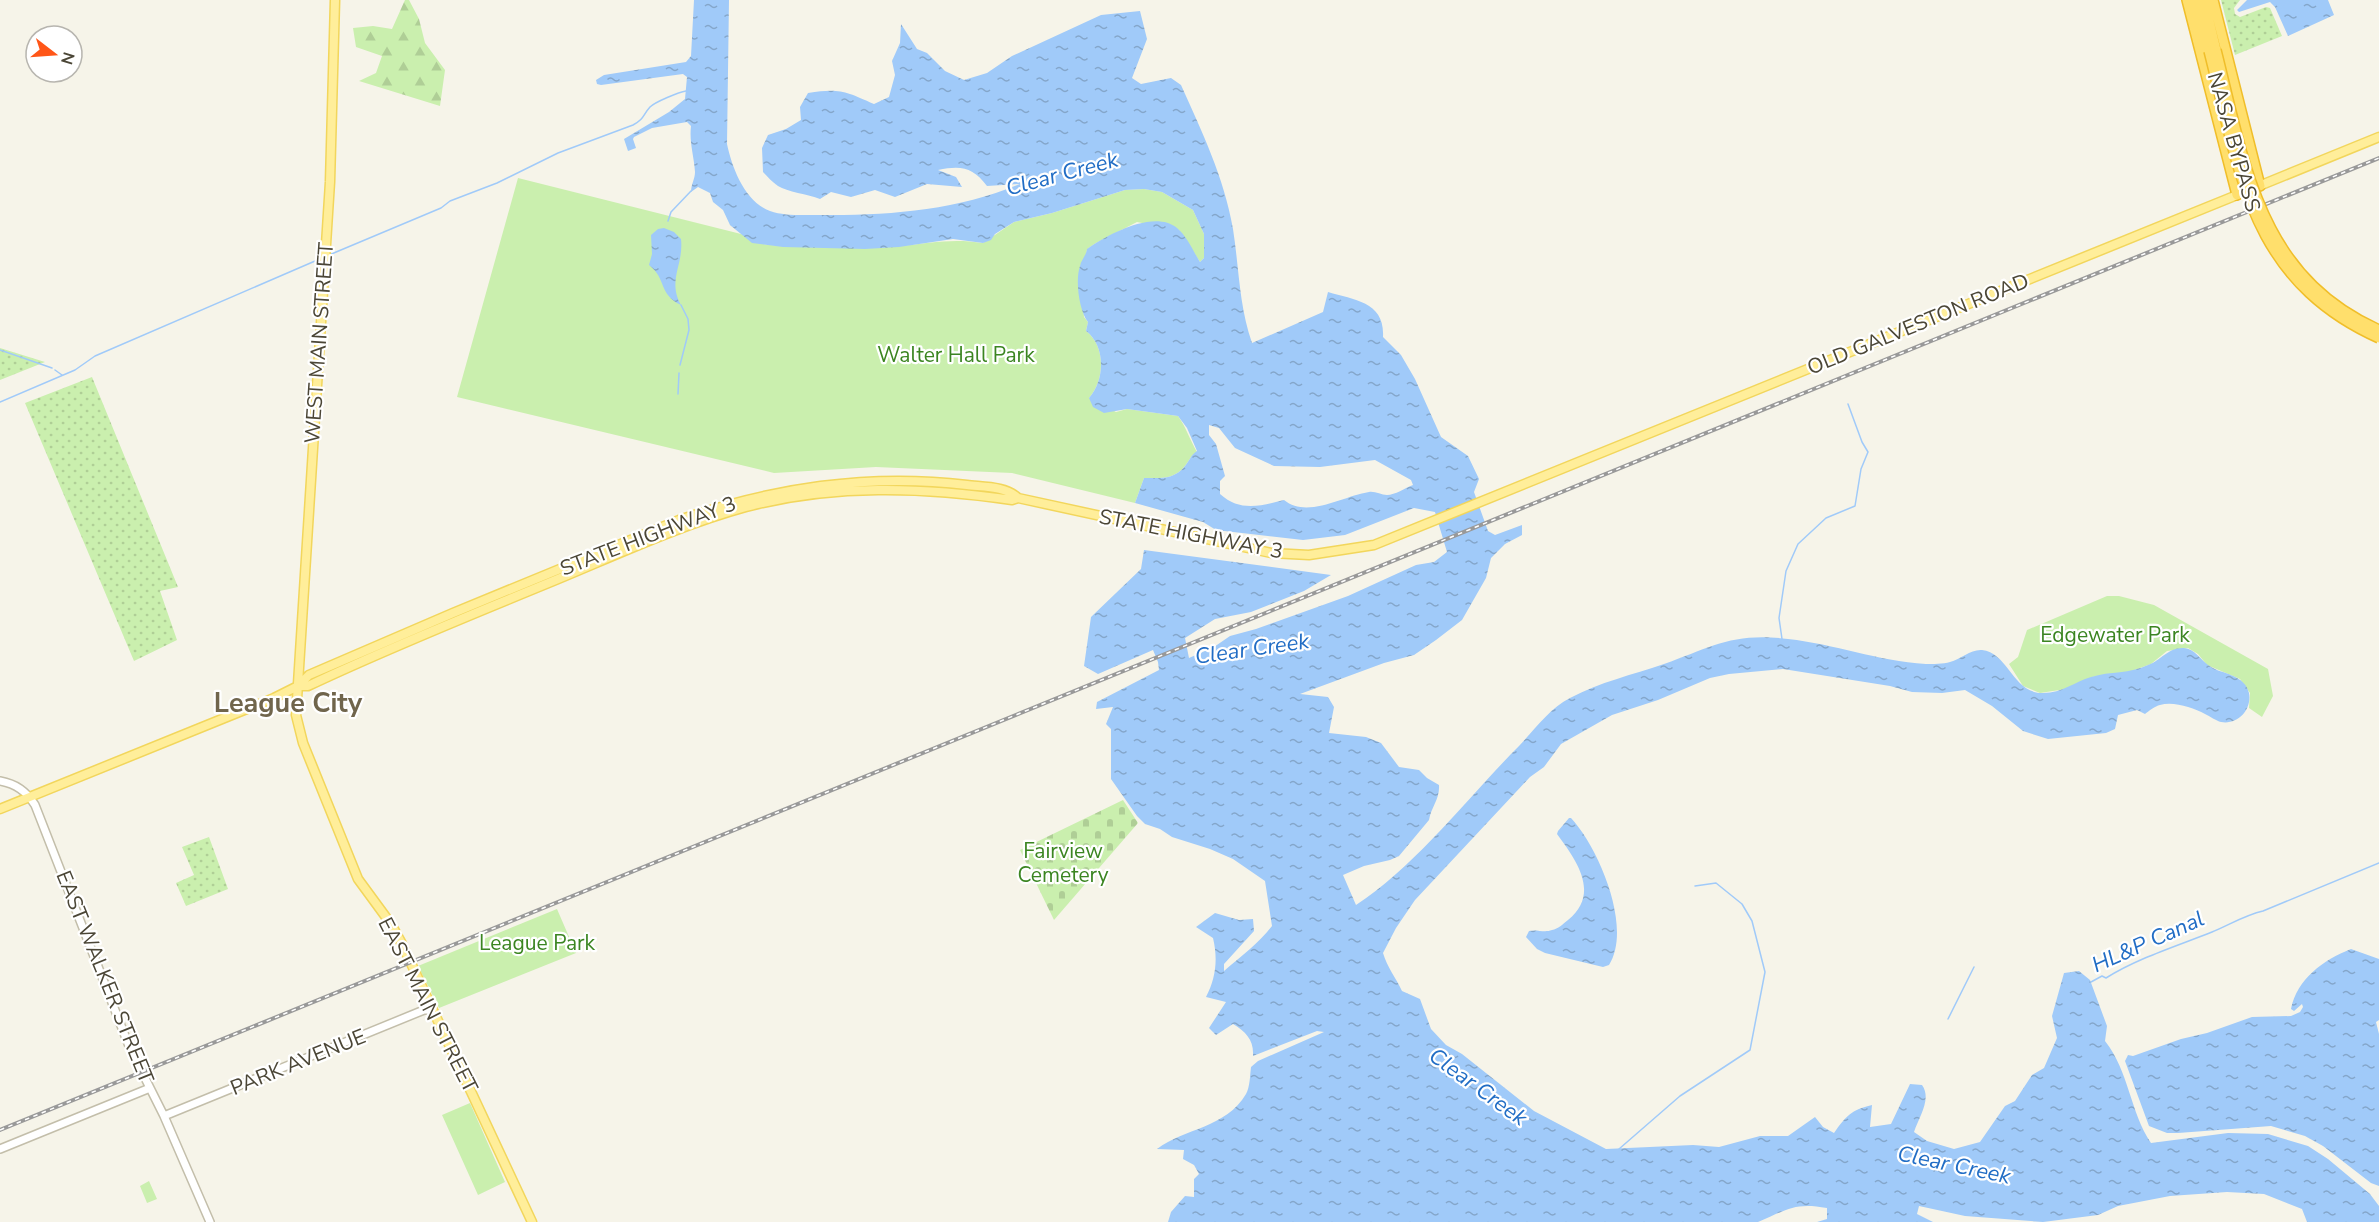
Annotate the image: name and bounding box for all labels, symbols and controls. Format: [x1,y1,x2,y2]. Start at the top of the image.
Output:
north arrow [24,24,84,84]
text: N [55,49,80,67]
street label: NASA BYPASS [2201,69,2267,215]
water label: Clear Creek [1003,144,1122,203]
street label: WEST MAIN STREET [298,241,340,444]
street label: OLD GALVESTON ROAD [1803,267,2033,381]
park label: Walter Hall Park [877,341,1035,369]
street label: STATE HIGHWAY 3 [556,489,740,583]
street label: STATE HIGHWAY 3 [1097,502,1285,566]
park label: Edgewater Park [2040,621,2190,649]
water label: Clear Creek [1193,626,1312,672]
district label: League City [214,685,363,722]
park label: Fairview Cemetery [1017,837,1109,889]
street label: EAST WALKER STREET [49,866,161,1088]
water label: HL&P Canal [2087,904,2209,980]
street label: EAST MAIN STREET [372,912,485,1098]
park label: League Park [479,929,596,957]
street label: PARK AVENUE [226,1022,370,1102]
water label: Clear Creek [1423,1041,1534,1134]
water label: Clear Creek [1895,1138,2014,1192]

